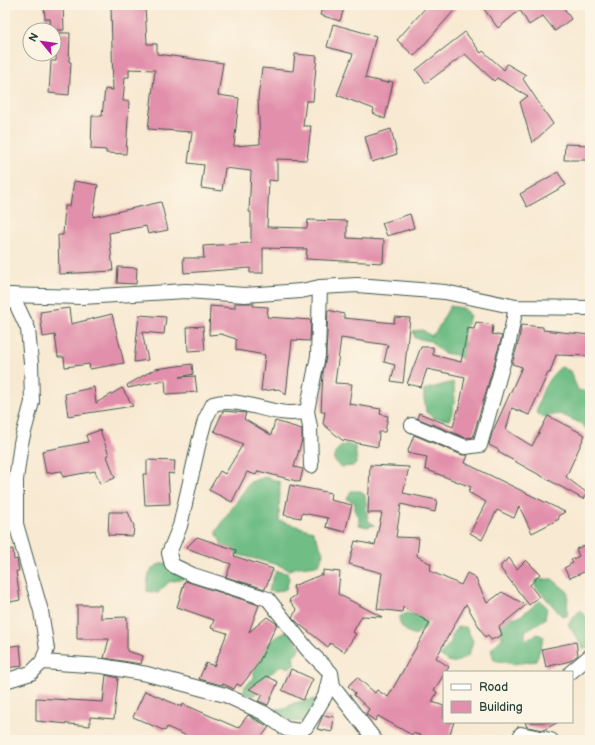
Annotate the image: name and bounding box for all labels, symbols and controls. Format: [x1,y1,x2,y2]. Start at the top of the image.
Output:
north arrow [22,22,62,62]
text: N [26,31,41,44]
legend [443,671,573,723]
text: Road [479,680,508,695]
text: Building [479,700,523,715]

